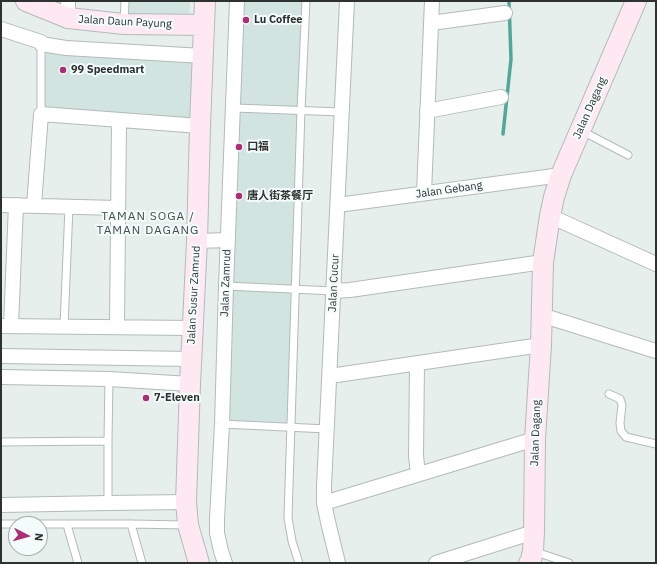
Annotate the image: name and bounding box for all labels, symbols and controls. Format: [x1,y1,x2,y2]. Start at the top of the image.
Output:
street label: Jalan Daun Payung [78,13,172,31]
place label: Lu Coffee [254,13,303,27]
marker: Lu Coffee [241,15,251,25]
place label: 99 Speedmart [71,63,144,77]
marker: 99 Speedmart [58,65,68,75]
street label: Jalan Dagang [571,75,609,141]
place label: 口福 [247,140,269,154]
marker: 口福 [234,142,244,152]
street label: Jalan Gebang [415,179,483,201]
place label: 唐人街茶餐厅 [247,189,313,203]
marker: 唐人街茶餐厅 [234,191,244,201]
district label: TAMAN SOGA / TAMAN DAGANG [97,210,199,238]
street label: Jalan Susur Zamrud [185,245,203,345]
street label: Jalan Zamrud [218,249,234,317]
street label: Jalan Cucur [326,254,342,312]
place label: 7-Eleven [154,391,200,405]
marker: 7-Eleven [141,393,151,403]
street label: Jalan Dagang [528,400,544,466]
north arrow [8,516,48,556]
text: N [32,532,46,542]

